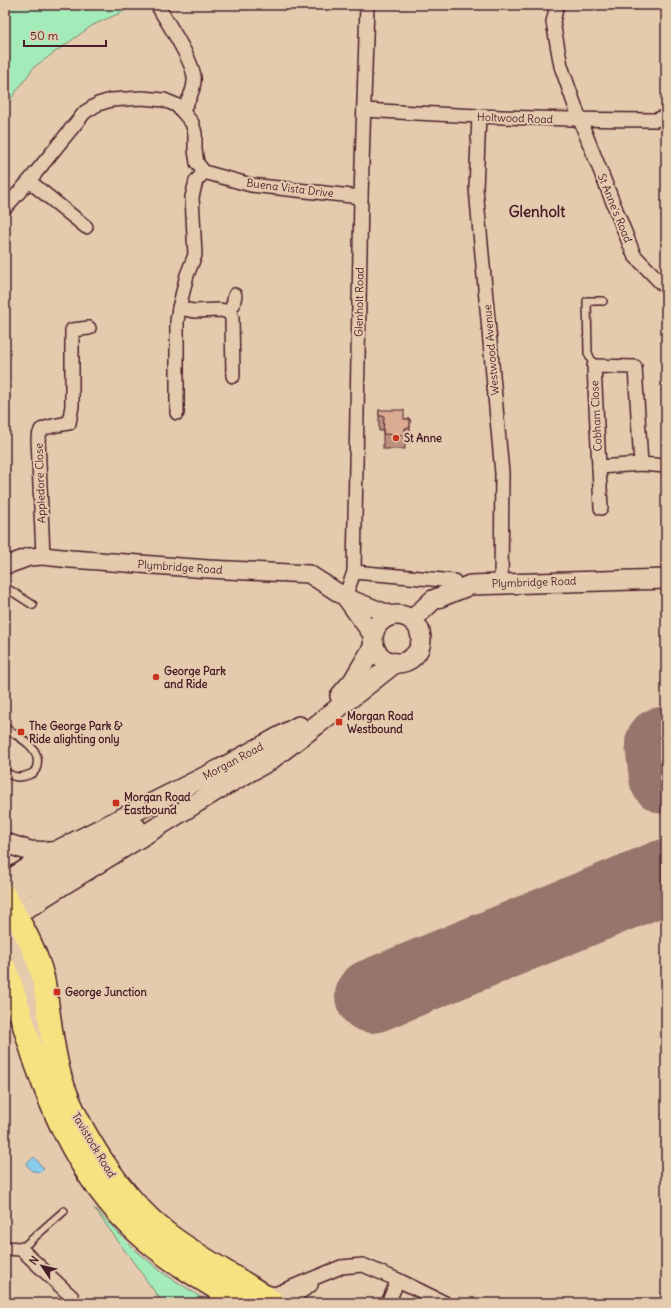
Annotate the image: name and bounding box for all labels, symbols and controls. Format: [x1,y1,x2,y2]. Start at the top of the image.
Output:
scale bar [24,22,106,48]
text: 50 m [30,28,59,43]
street label: Holtwood Road [477,110,554,126]
street label: St Anne's Road [595,171,635,245]
street label: Buena Vista Drive [246,176,334,200]
district label: Glenholt [509,202,566,221]
street label: Glenholt Road [351,266,367,337]
street label: Westwood Avenue [480,304,502,396]
street label: Cobham Close [587,380,605,452]
place label: St Anne [404,431,442,445]
marker: St Anne [391,433,401,443]
street label: Appledore Close [32,443,48,523]
street label: Plymbridge Road [137,557,223,577]
street label: Plymbridge Road [491,574,577,590]
place label: George Park and Ride [164,664,226,691]
marker: George Park and Ride [151,672,161,682]
place label: Morgan Road Westbound [347,709,414,736]
marker: Morgan Road Westbound [334,717,344,727]
place label: The George Park & Ride alighting only [29,719,123,747]
marker: The George Park & Ride alighting only [16,727,26,737]
street label: Morgan Road [200,739,266,783]
place label: Morgan Road Eastbound [124,790,191,817]
marker: Morgan Road Eastbound [111,798,121,808]
place label: George Junction [65,985,147,1000]
marker: George Junction [52,987,62,997]
street label: Tavistock Road [69,1110,119,1181]
north arrow [22,1246,62,1286]
text: N [26,1253,42,1267]

